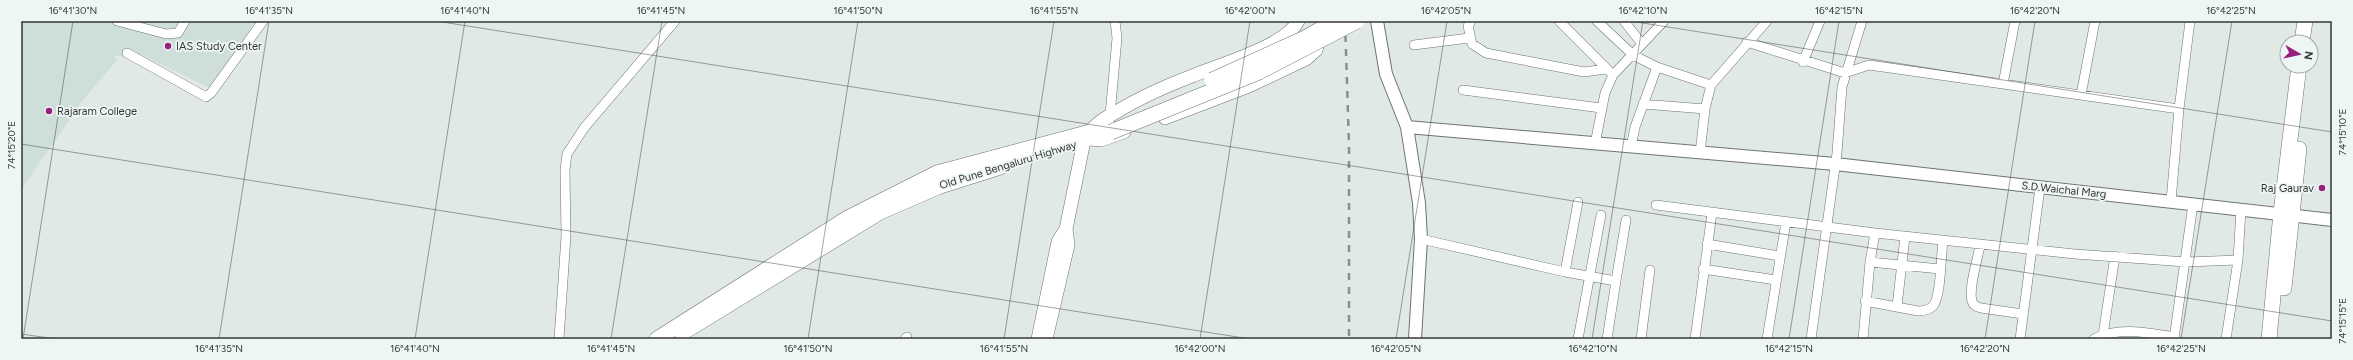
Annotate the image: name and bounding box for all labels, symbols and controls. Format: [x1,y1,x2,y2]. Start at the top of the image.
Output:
text: 16°41'30"N [49,4,97,17]
text: 16°41'35"N [245,4,293,17]
text: 16°41'40"N [440,4,490,17]
text: 16°41'45"N [637,4,685,17]
text: 16°41'50"N [834,4,882,17]
text: 16°41'55"N [1030,4,1078,17]
text: 16°42'00"N [1224,4,1276,17]
text: 16°42'05"N [1421,4,1471,17]
text: 16°42'10"N [1619,4,1667,17]
text: 16°42'15"N [1815,4,1863,17]
text: 16°42'20"N [2010,4,2060,17]
text: 16°42'25"N [2206,4,2256,17]
north arrow [2279,34,2319,74]
place label: IAS Study Center [176,40,262,53]
marker: IAS Study Center [163,41,173,51]
text: N [2301,50,2315,61]
place label: Rajaram College [57,105,137,118]
marker: Rajaram College [44,106,54,116]
text: 74°15'10"E [2336,109,2349,155]
text: 74°15'20"E [5,121,18,169]
street label: Old Pune Bengaluru Highway [938,138,1078,192]
street label: S.D.Waichal Marg [2021,179,2107,201]
place label: Raj Gaurav [2261,182,2314,195]
marker: Raj Gaurav [2317,183,2327,193]
text: 74°15'15"E [2336,298,2349,344]
text: 16°41'35"N [195,342,243,355]
text: 16°41'40"N [390,342,440,355]
text: 16°41'45"N [587,342,635,355]
text: 16°41'50"N [784,342,832,355]
text: 16°41'55"N [980,342,1028,355]
text: 16°42'00"N [1174,342,1226,355]
text: 16°42'05"N [1371,342,1421,355]
text: 16°42'10"N [1569,342,1617,355]
text: 16°42'15"N [1765,342,1813,355]
text: 16°42'20"N [1960,342,2010,355]
text: 16°42'25"N [2156,342,2206,355]

